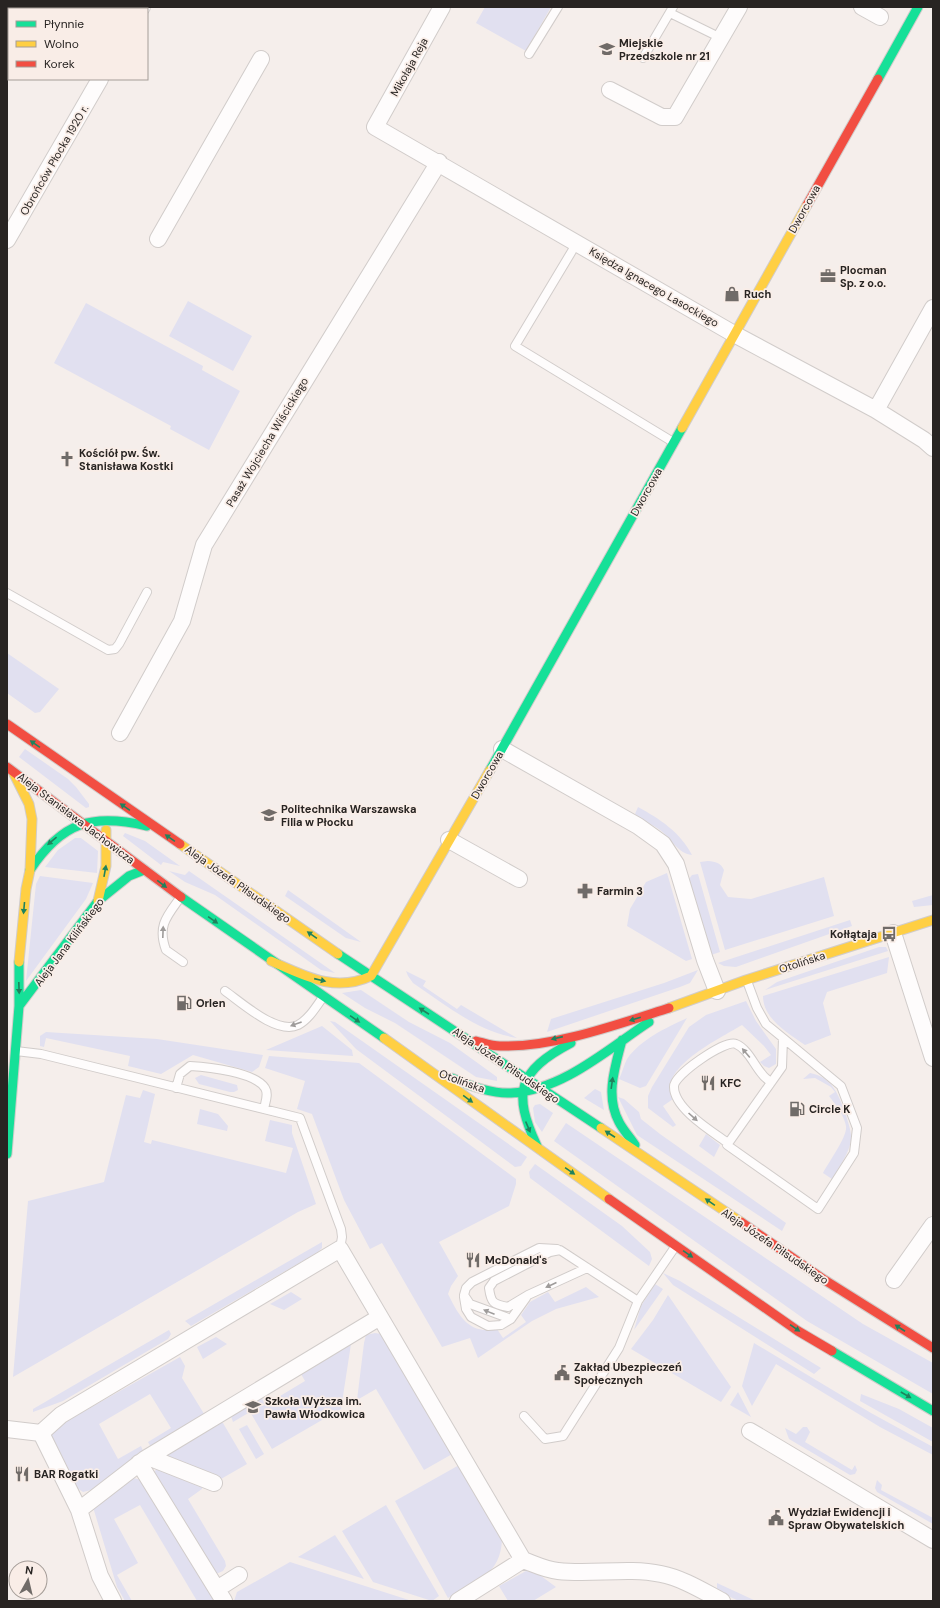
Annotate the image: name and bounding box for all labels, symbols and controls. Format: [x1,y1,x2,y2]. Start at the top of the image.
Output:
legend [8,8,148,80]
text: Płynnie [44,16,84,32]
street label: Mikołaja Reja [387,35,431,99]
text: Wolno [44,36,79,52]
place label: Miejskie Przedszkole nr 21 [619,36,710,63]
school or university icon: Miejskie Przedszkole nr 21 [598,40,616,58]
text: Korek [44,56,75,72]
street label: Obrońców Płocka 1920 r. [17,102,91,218]
street label: Dworcowa [785,182,823,236]
street label: Księdza Ignacego Lasockiego [587,244,721,330]
place label: Plocman Sp. z o.o. [840,263,887,290]
office icon: Plocman Sp. z o.o. [819,267,837,285]
shop icon: Ruch [723,285,741,303]
place label: Ruch [744,287,771,301]
street label: Pasaż Wojciecha Wiścickiego [223,375,311,509]
place label: Kościół pw. Św. Stanisława Kostki [79,446,173,473]
church icon: Kościół pw. Św. Stanisława Kostki [58,450,76,468]
street label: Dworcowa [627,465,665,519]
one-way arrow [30,740,41,748]
street label: Dworcowa [468,749,506,801]
street label: Aleja Stanisława Jachowicza [15,769,137,867]
place label: Politechnika Warszawska Filia w Płocku [281,802,416,829]
one-way arrow [120,803,131,811]
school or university icon: Politechnika Warszawska Filia w Płocku [260,806,278,824]
one-way arrow [165,834,176,842]
one-way arrow [47,836,57,845]
street label: Aleja Józefa Piłsudskiego [182,842,294,926]
one-way arrow [102,865,108,878]
one-way arrow [157,879,168,888]
pharmacy icon: Farmin 3 [576,882,594,900]
place label: Farmin 3 [597,884,643,898]
street label: Aleja Jana Kilińskiego [31,895,107,989]
one-way arrow [21,902,27,914]
one-way arrow [207,916,218,924]
bus stop icon: Kołłątaja [880,925,898,943]
one-way arrow [159,926,166,938]
place label: Kołłątaja [830,927,877,941]
one-way arrow [306,931,317,939]
street label: Otolińska [777,948,827,976]
one-way arrow [314,978,326,984]
one-way arrow [15,982,22,994]
fuel station icon: Orlen [175,994,193,1012]
place label: Orlen [196,996,226,1010]
one-way arrow [418,1007,430,1014]
one-way arrow [349,1016,361,1023]
one-way arrow [628,1016,640,1022]
one-way arrow [289,1021,301,1027]
street label: Aleja Józefa Piłsudskiego [450,1024,562,1106]
one-way arrow [551,1036,563,1042]
one-way arrow [741,1048,750,1058]
street label: Otolińska [437,1066,487,1096]
restaurant icon: KFC [699,1074,717,1092]
place label: KFC [720,1076,741,1090]
one-way arrow [609,1077,615,1089]
one-way arrow [462,1094,473,1103]
fuel station icon: Circle K [788,1100,806,1118]
place label: Circle K [809,1102,851,1116]
one-way arrow [688,1113,698,1122]
one-way arrow [525,1122,531,1133]
one-way arrow [605,1130,615,1138]
one-way arrow [565,1167,576,1175]
one-way arrow [705,1198,715,1206]
street label: Aleja Józefa Piłsudskiego [719,1205,831,1287]
one-way arrow [682,1250,693,1258]
restaurant icon: McDonald's [464,1251,482,1269]
place label: McDonald's [485,1253,547,1267]
one-way arrow [546,1282,557,1288]
one-way arrow [482,1308,494,1314]
one-way arrow [790,1324,800,1332]
one-way arrow [894,1324,906,1331]
place label: Zakład Ubezpieczeń Społecznych [574,1360,682,1387]
public building icon: Zakład Ubezpieczeń Społecznych [553,1364,571,1382]
one-way arrow [900,1392,912,1399]
place label: Szkoła Wyższa im. Pawła Włodkowica [265,1394,365,1421]
school or university icon: Szkoła Wyższa im. Pawła Włodkowica [244,1398,262,1416]
restaurant icon: BAR Rogatki [13,1465,31,1483]
place label: BAR Rogatki [34,1467,98,1481]
place label: Wydział Ewidencji i Spraw Obywatelskich [788,1505,905,1532]
public building icon: Wydział Ewidencji i Spraw Obywatelskich [767,1509,785,1527]
north arrow [8,1560,48,1600]
text: N [24,1563,34,1578]

